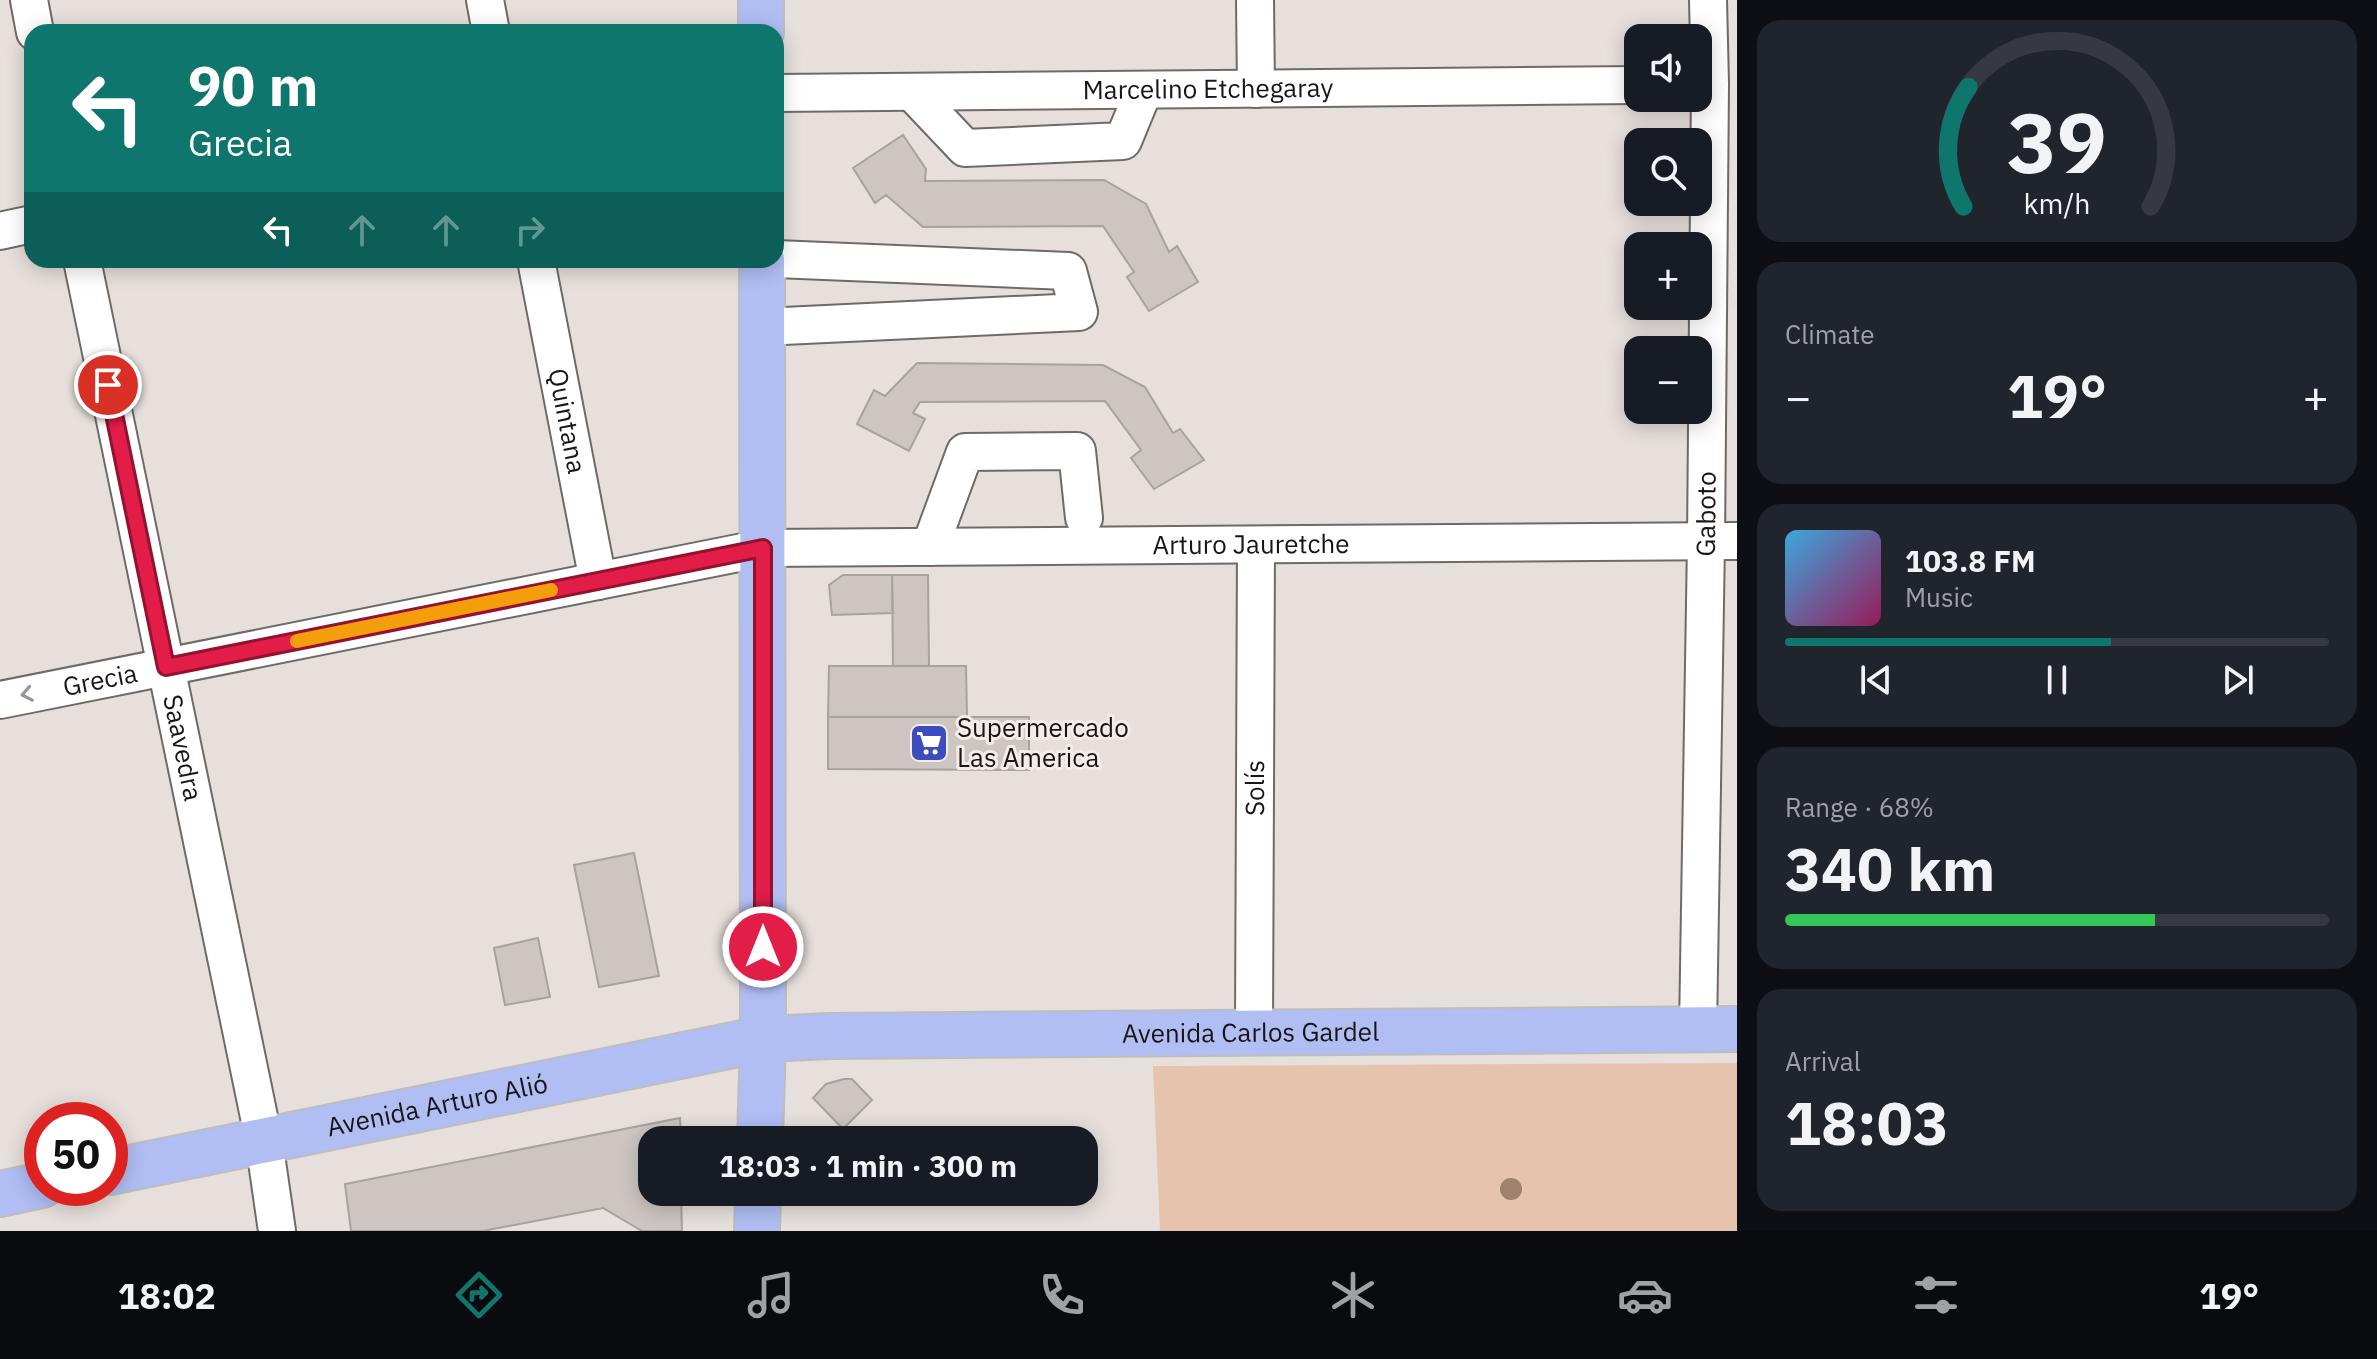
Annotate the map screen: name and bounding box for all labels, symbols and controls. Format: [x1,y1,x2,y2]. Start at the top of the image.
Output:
map controls [1624,24,1712,424]
button: sound [1624,24,1712,112]
text: 90 m [188,49,318,121]
icon: left [56,56,160,160]
street label: Marcelino Etchegaray [1082,70,1334,106]
text: 39 [2007,88,2107,196]
text: Grecia [188,119,292,166]
button: search [1624,128,1712,216]
text: km/h [2023,185,2091,222]
icon: left [256,208,300,252]
icon: ahead [340,208,384,252]
icon: ahead [424,208,468,252]
icon: right [508,208,552,252]
button: + [1624,232,1712,320]
text: Climate [1785,317,1875,351]
button: − [1624,336,1712,424]
pin [74,351,142,419]
text: 19° [2007,356,2107,435]
icon: arrive [86,363,130,407]
street label: Quintana [541,365,595,476]
text: − [1785,368,1811,425]
text: + [2303,368,2329,425]
street label: Gaboto [1688,471,1723,557]
street label: Arturo Jauretche [1152,526,1350,561]
text: 103.8 FM [1905,541,2036,580]
text: Music [1905,580,1973,614]
street label: Grecia [60,655,140,703]
icon: previous [1854,658,1898,702]
icon: pause [2035,658,2079,702]
icon: next [2216,658,2260,702]
one-way arrow [21,685,34,702]
street label: Saavedra [156,691,211,804]
place label: Supermercado Las America [957,710,1129,774]
supermarket icon: Supermercado Las America [908,722,950,764]
street label: Solís [1237,760,1271,816]
text: Range · 68% [1785,790,1934,824]
text: 340 km [1785,829,1995,908]
position arrow [721,905,805,989]
street label: Avenida Carlos Gardel [1122,1014,1379,1050]
text: Arrival [1785,1044,1861,1078]
street label: Avenida Arturo Alió [324,1065,551,1143]
text: 18:03 [1785,1083,1949,1162]
speed limit sign: 50 [24,1102,128,1206]
text: 18:03 · 1 min · 300 m [719,1146,1017,1185]
icon: directions [451,1267,507,1323]
icon: music [743,1267,799,1323]
icon: phone [1034,1267,1090,1323]
icon: climate [1325,1267,1381,1323]
icon: car [1617,1267,1673,1323]
icon: filters [1908,1267,1964,1323]
text: 18:02 [118,1272,216,1319]
text: 19° [2199,1272,2259,1319]

